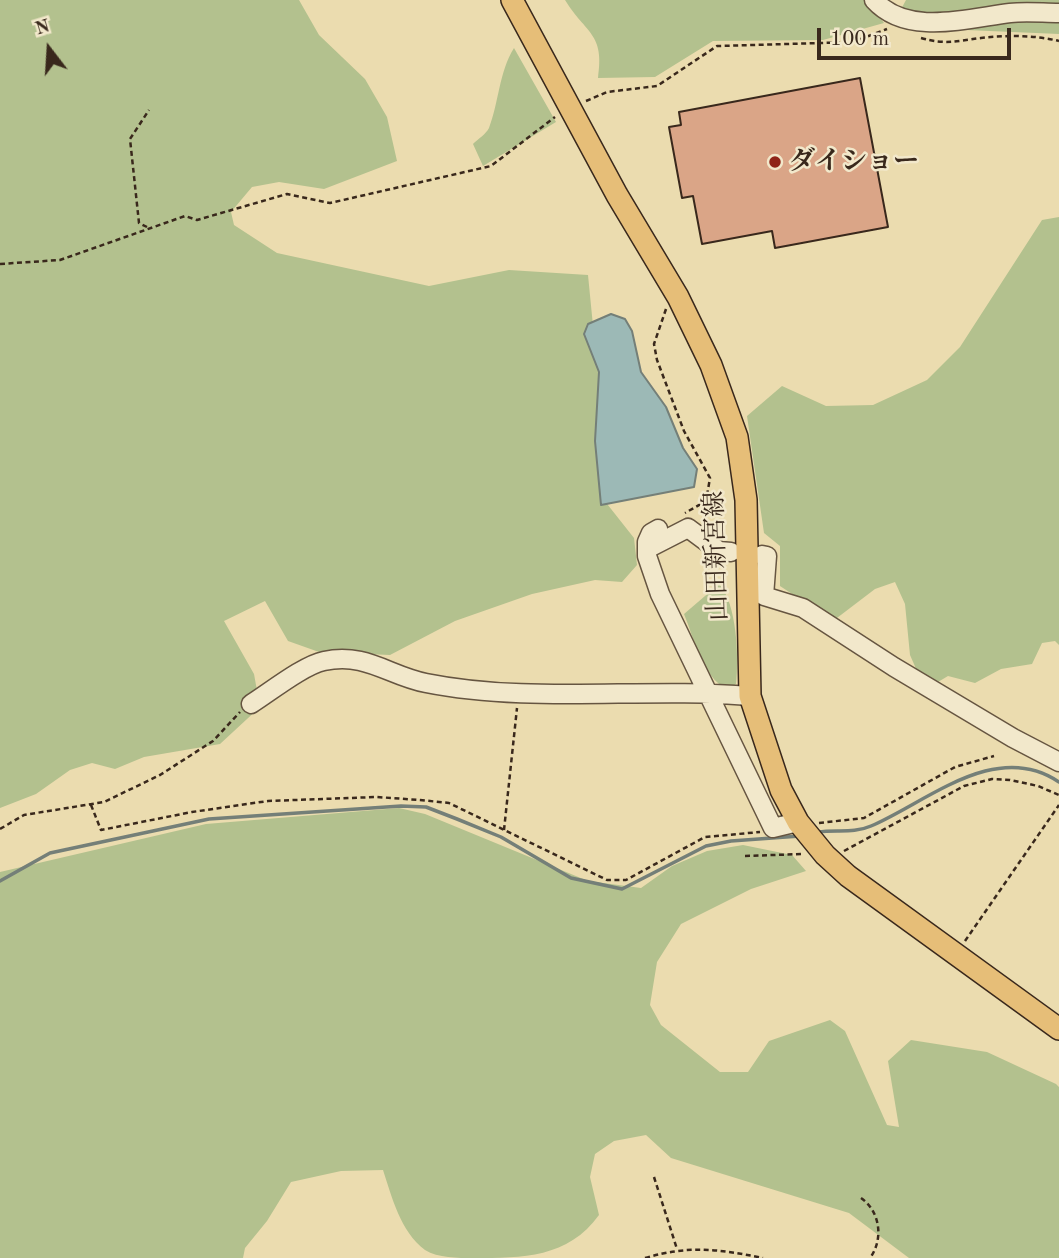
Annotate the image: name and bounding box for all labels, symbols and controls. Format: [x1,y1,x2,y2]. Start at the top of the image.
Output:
north arrow [14,14,84,84]
scale bar [821,14,1015,58]
text: N [33,17,52,40]
text: 100 m [830,29,889,50]
place label: ダイショー [789,146,919,178]
marker: ダイショー [767,154,783,170]
street label: 山田新宮線 [699,490,735,622]

